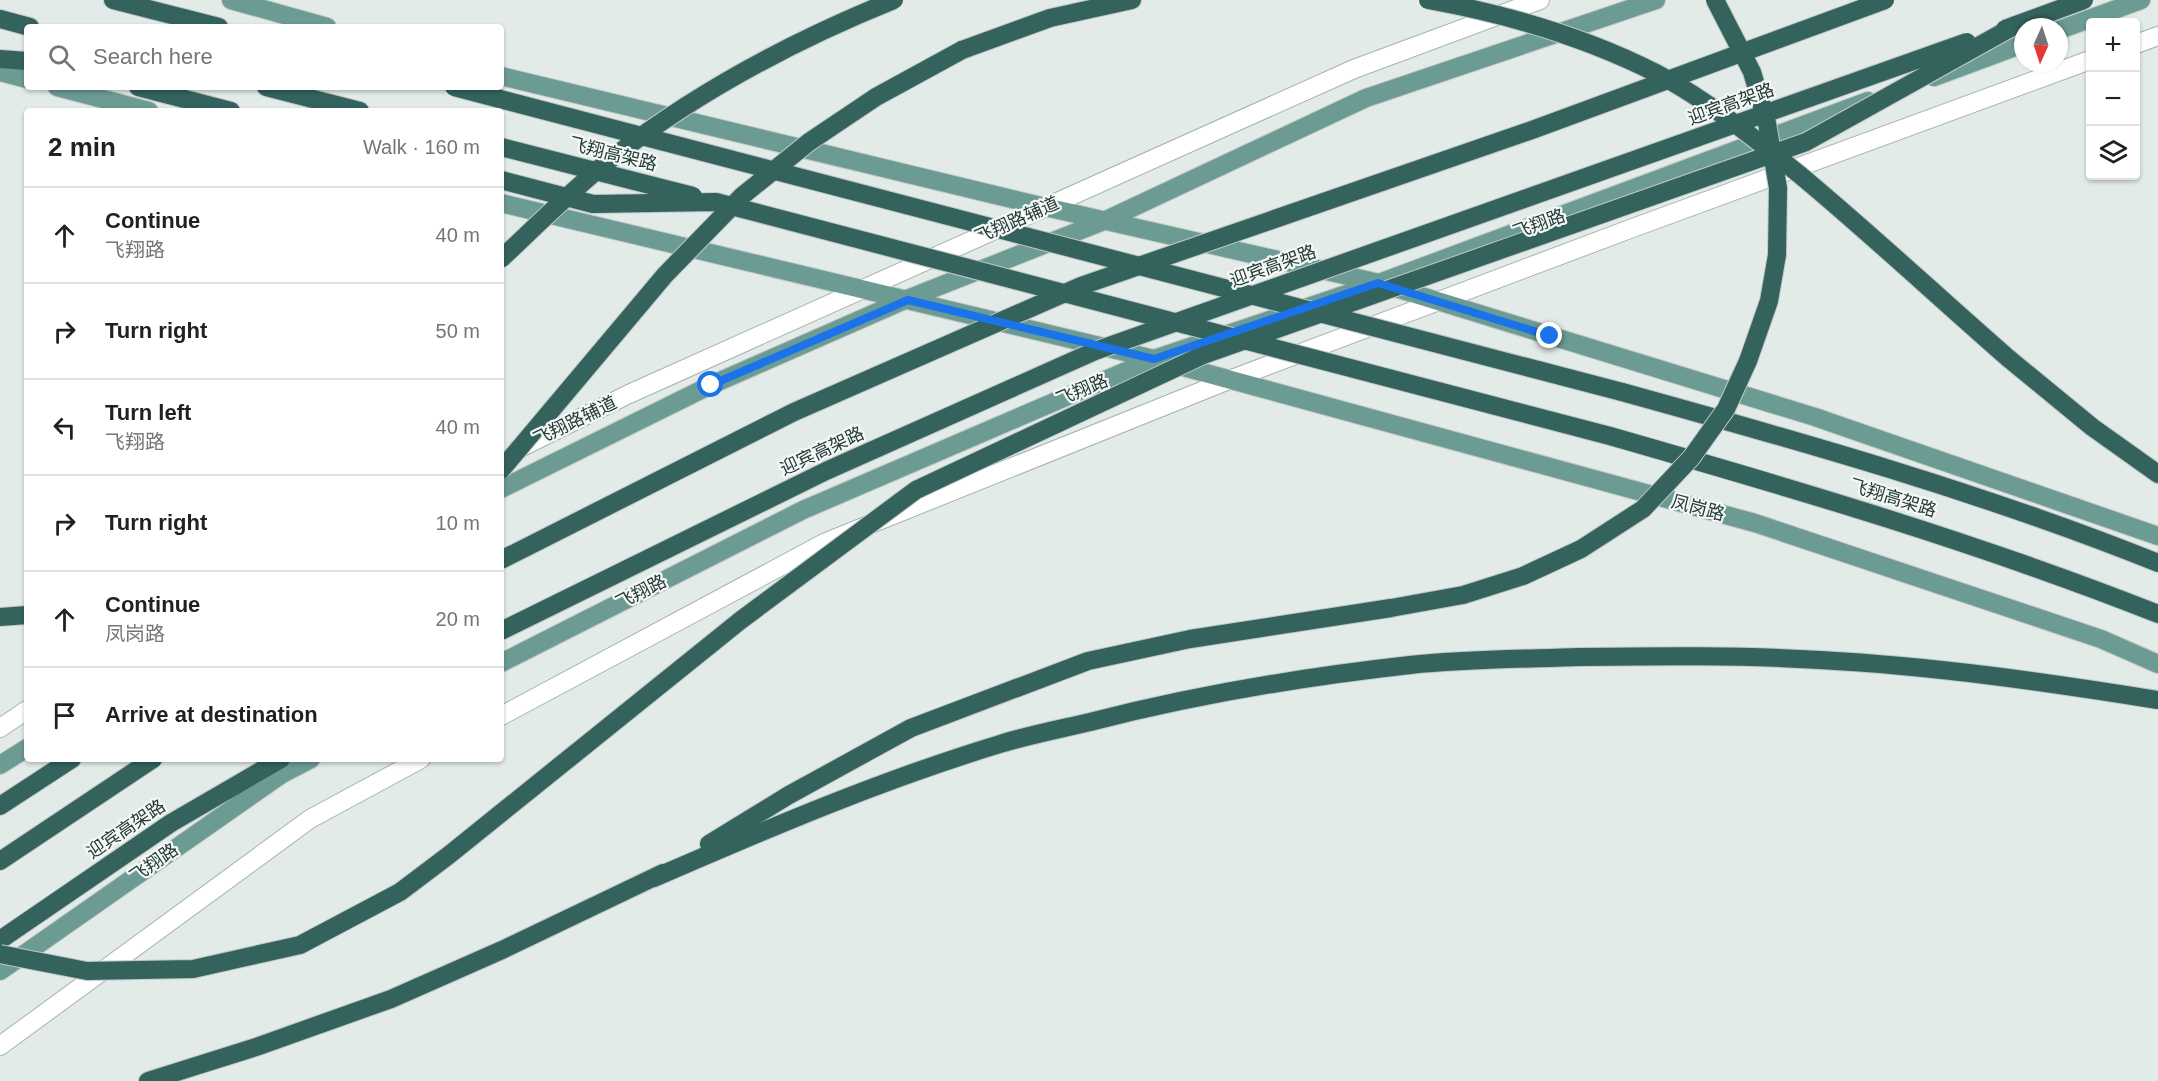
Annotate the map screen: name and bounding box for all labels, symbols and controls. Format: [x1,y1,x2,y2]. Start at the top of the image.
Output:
north arrow [2014,18,2068,72]
map controls [2086,18,2140,180]
button: + [2086,18,2140,72]
search box [24,24,504,90]
icon: search [45,41,78,74]
text: Search here [93,44,213,69]
button: − [2086,72,2140,126]
street label: 迎宾高架路 [1685,79,1777,129]
button: layers [2086,126,2140,180]
text: 2 min [48,132,116,162]
street label: 飞翔高架路 [567,133,659,175]
text: Walk · 160 m [363,136,480,158]
street label: 飞翔路辅道 [972,193,1062,247]
street label: 飞翔路 [1510,205,1568,243]
text: Continue [105,208,200,233]
icon: ahead [48,219,81,252]
text: 40 m [436,224,480,246]
text: 飞翔路 [105,239,165,261]
street label: 迎宾高架路 [1227,241,1319,291]
icon: right [48,315,81,348]
text: Turn right [105,318,207,343]
text: 50 m [436,320,480,342]
route end [1536,322,1562,348]
street label: 飞翔路 [1053,370,1111,410]
route start [697,371,723,397]
street label: 飞翔路辅道 [530,392,620,450]
text: Turn left [105,400,191,425]
icon: left [48,411,81,444]
text: 40 m [436,416,480,438]
street label: 迎宾高架路 [777,423,867,479]
text: 飞翔路 [105,431,165,453]
street label: 飞翔高架路 [1847,475,1939,521]
street label: 凤岗路 [1669,491,1727,525]
icon: right [48,507,81,540]
text: Turn right [105,510,207,535]
text: 10 m [436,512,480,534]
street label: 飞翔路 [612,571,670,613]
text: Continue [105,592,200,617]
icon: ahead [48,603,81,636]
text: 20 m [436,608,480,630]
text: 凤岗路 [105,623,165,645]
icon: arrive [48,699,81,732]
text: Arrive at destination [105,702,318,727]
street label: 迎宾高架路 [83,796,169,862]
street label: 飞翔路 [126,839,182,887]

